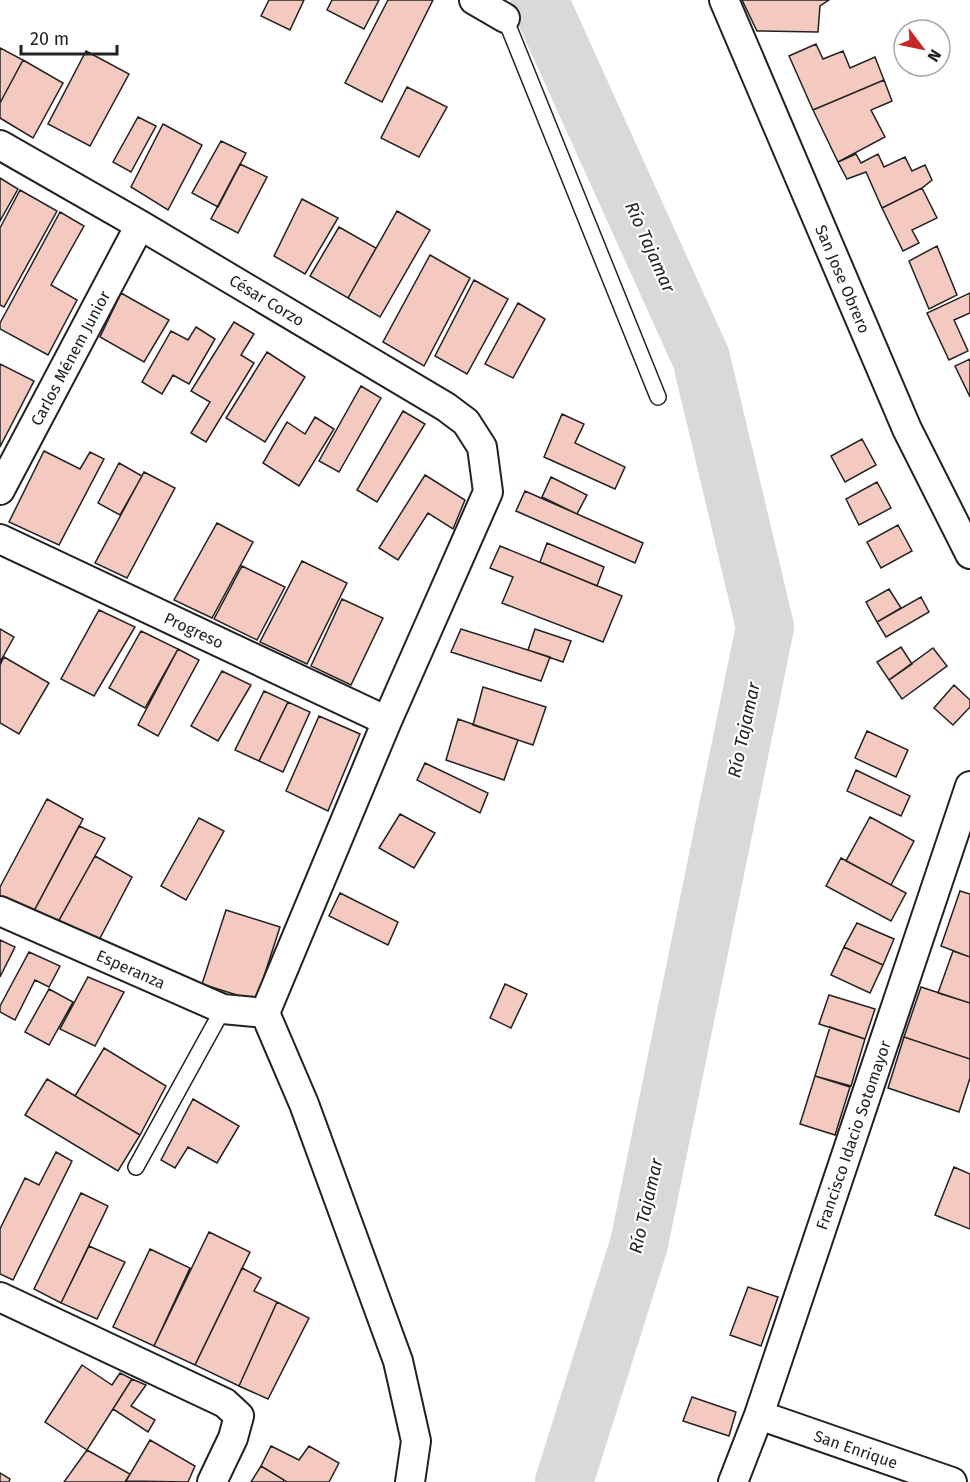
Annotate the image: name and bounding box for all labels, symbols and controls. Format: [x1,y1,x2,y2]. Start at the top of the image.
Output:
scale bar [21,18,117,56]
north arrow [892,18,952,78]
text: 20 m [30,28,69,50]
text: N [923,46,945,65]
water label: Río Tajamar [620,198,680,297]
street label: San Jose Obrero [811,222,874,336]
street label: César Corzo [226,271,308,330]
street label: Carlos Ménem Junior [27,287,114,429]
street label: Progreso [161,608,227,652]
water label: Río Tajamar [723,679,765,780]
street label: Esperanza [93,946,168,993]
street label: Francisco Idacio Sotomayor [812,1037,895,1232]
water label: Río Tajamar [624,1155,668,1256]
street label: San Enrique [812,1426,900,1473]

